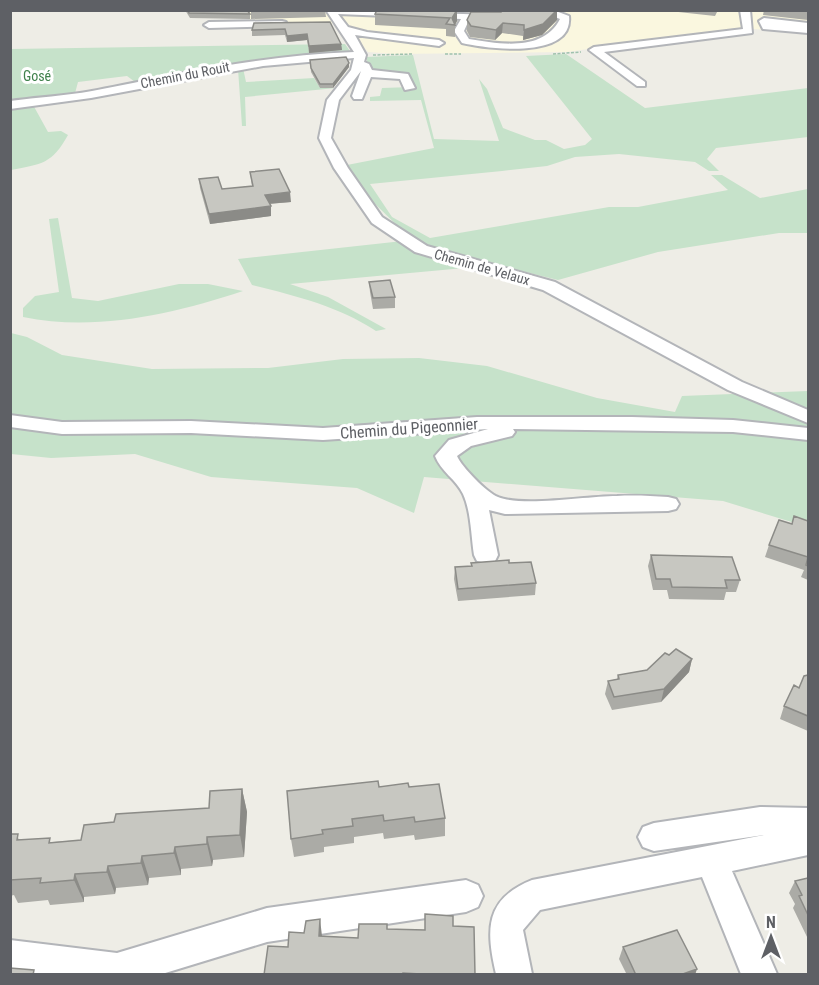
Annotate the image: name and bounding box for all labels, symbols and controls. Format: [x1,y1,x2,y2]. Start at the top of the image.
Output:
street label: Chemin du Rouit [139,59,231,91]
park label: Gosé [23,68,52,84]
street label: Chemin de Velaux [432,246,532,288]
street label: Chemin du Pigeonnier [339,414,479,443]
north arrow [741,907,801,967]
text: N [766,913,776,932]

